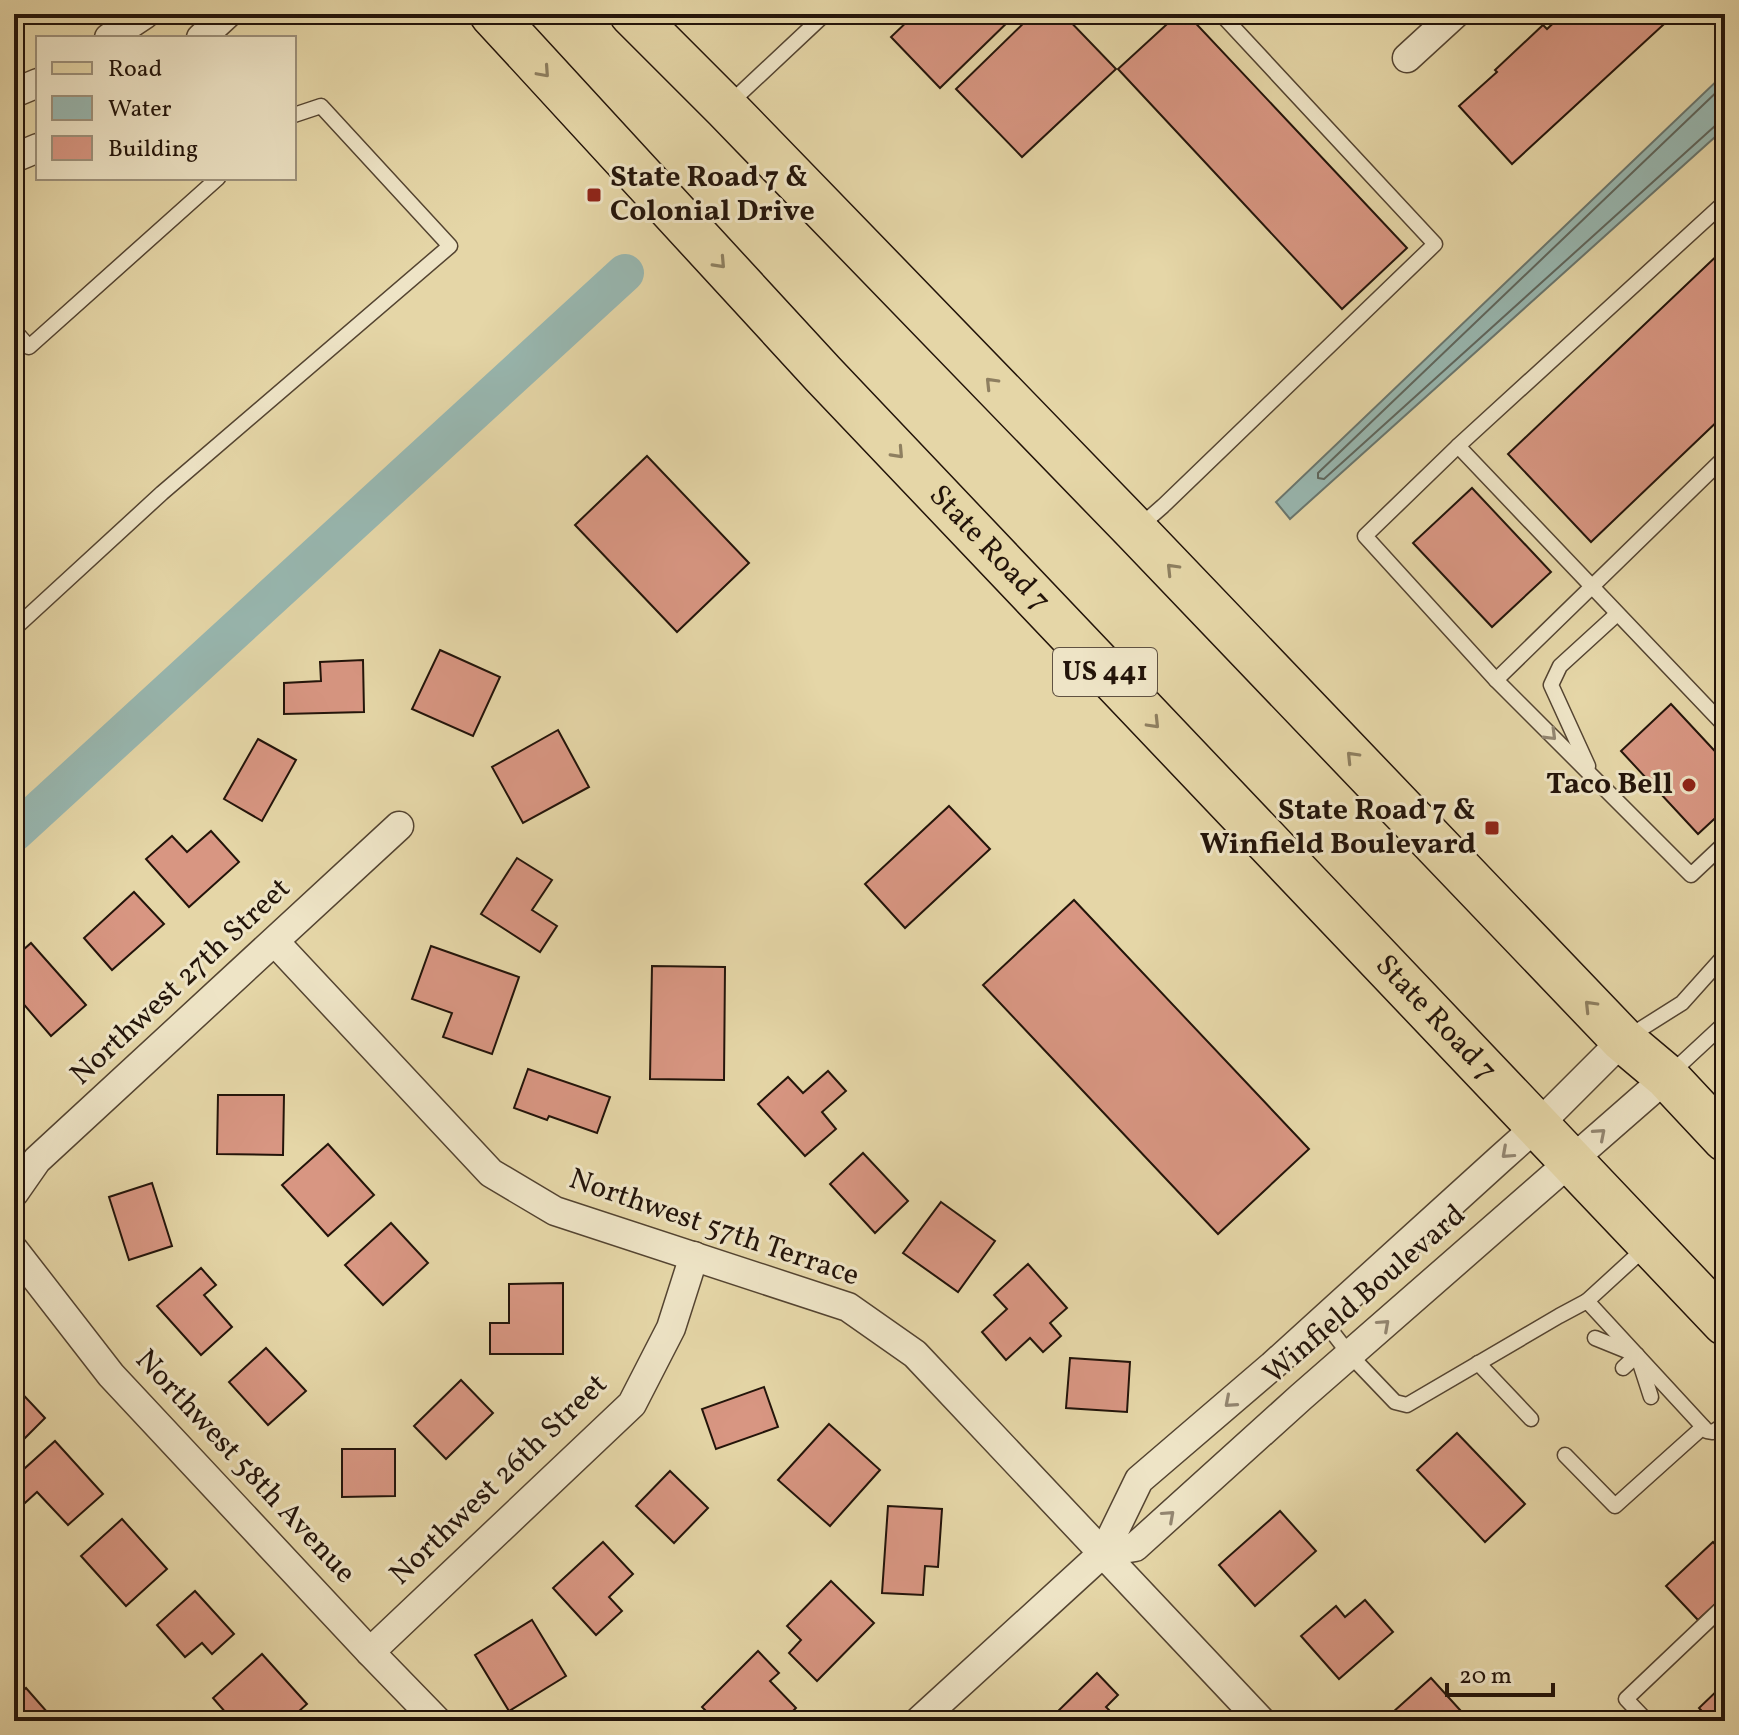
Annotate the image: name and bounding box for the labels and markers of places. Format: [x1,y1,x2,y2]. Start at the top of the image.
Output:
place label: State Road 7 & Colonial Drive [610,157,815,233]
marker: State Road 7 & Colonial Drive [585,186,603,204]
place label: Taco Bell [1546,764,1673,806]
marker: Taco Bell [1680,776,1698,794]
place label: State Road 7 & Winfield Boulevard [1200,790,1476,866]
marker: State Road 7 & Winfield Boulevard [1483,819,1501,837]

